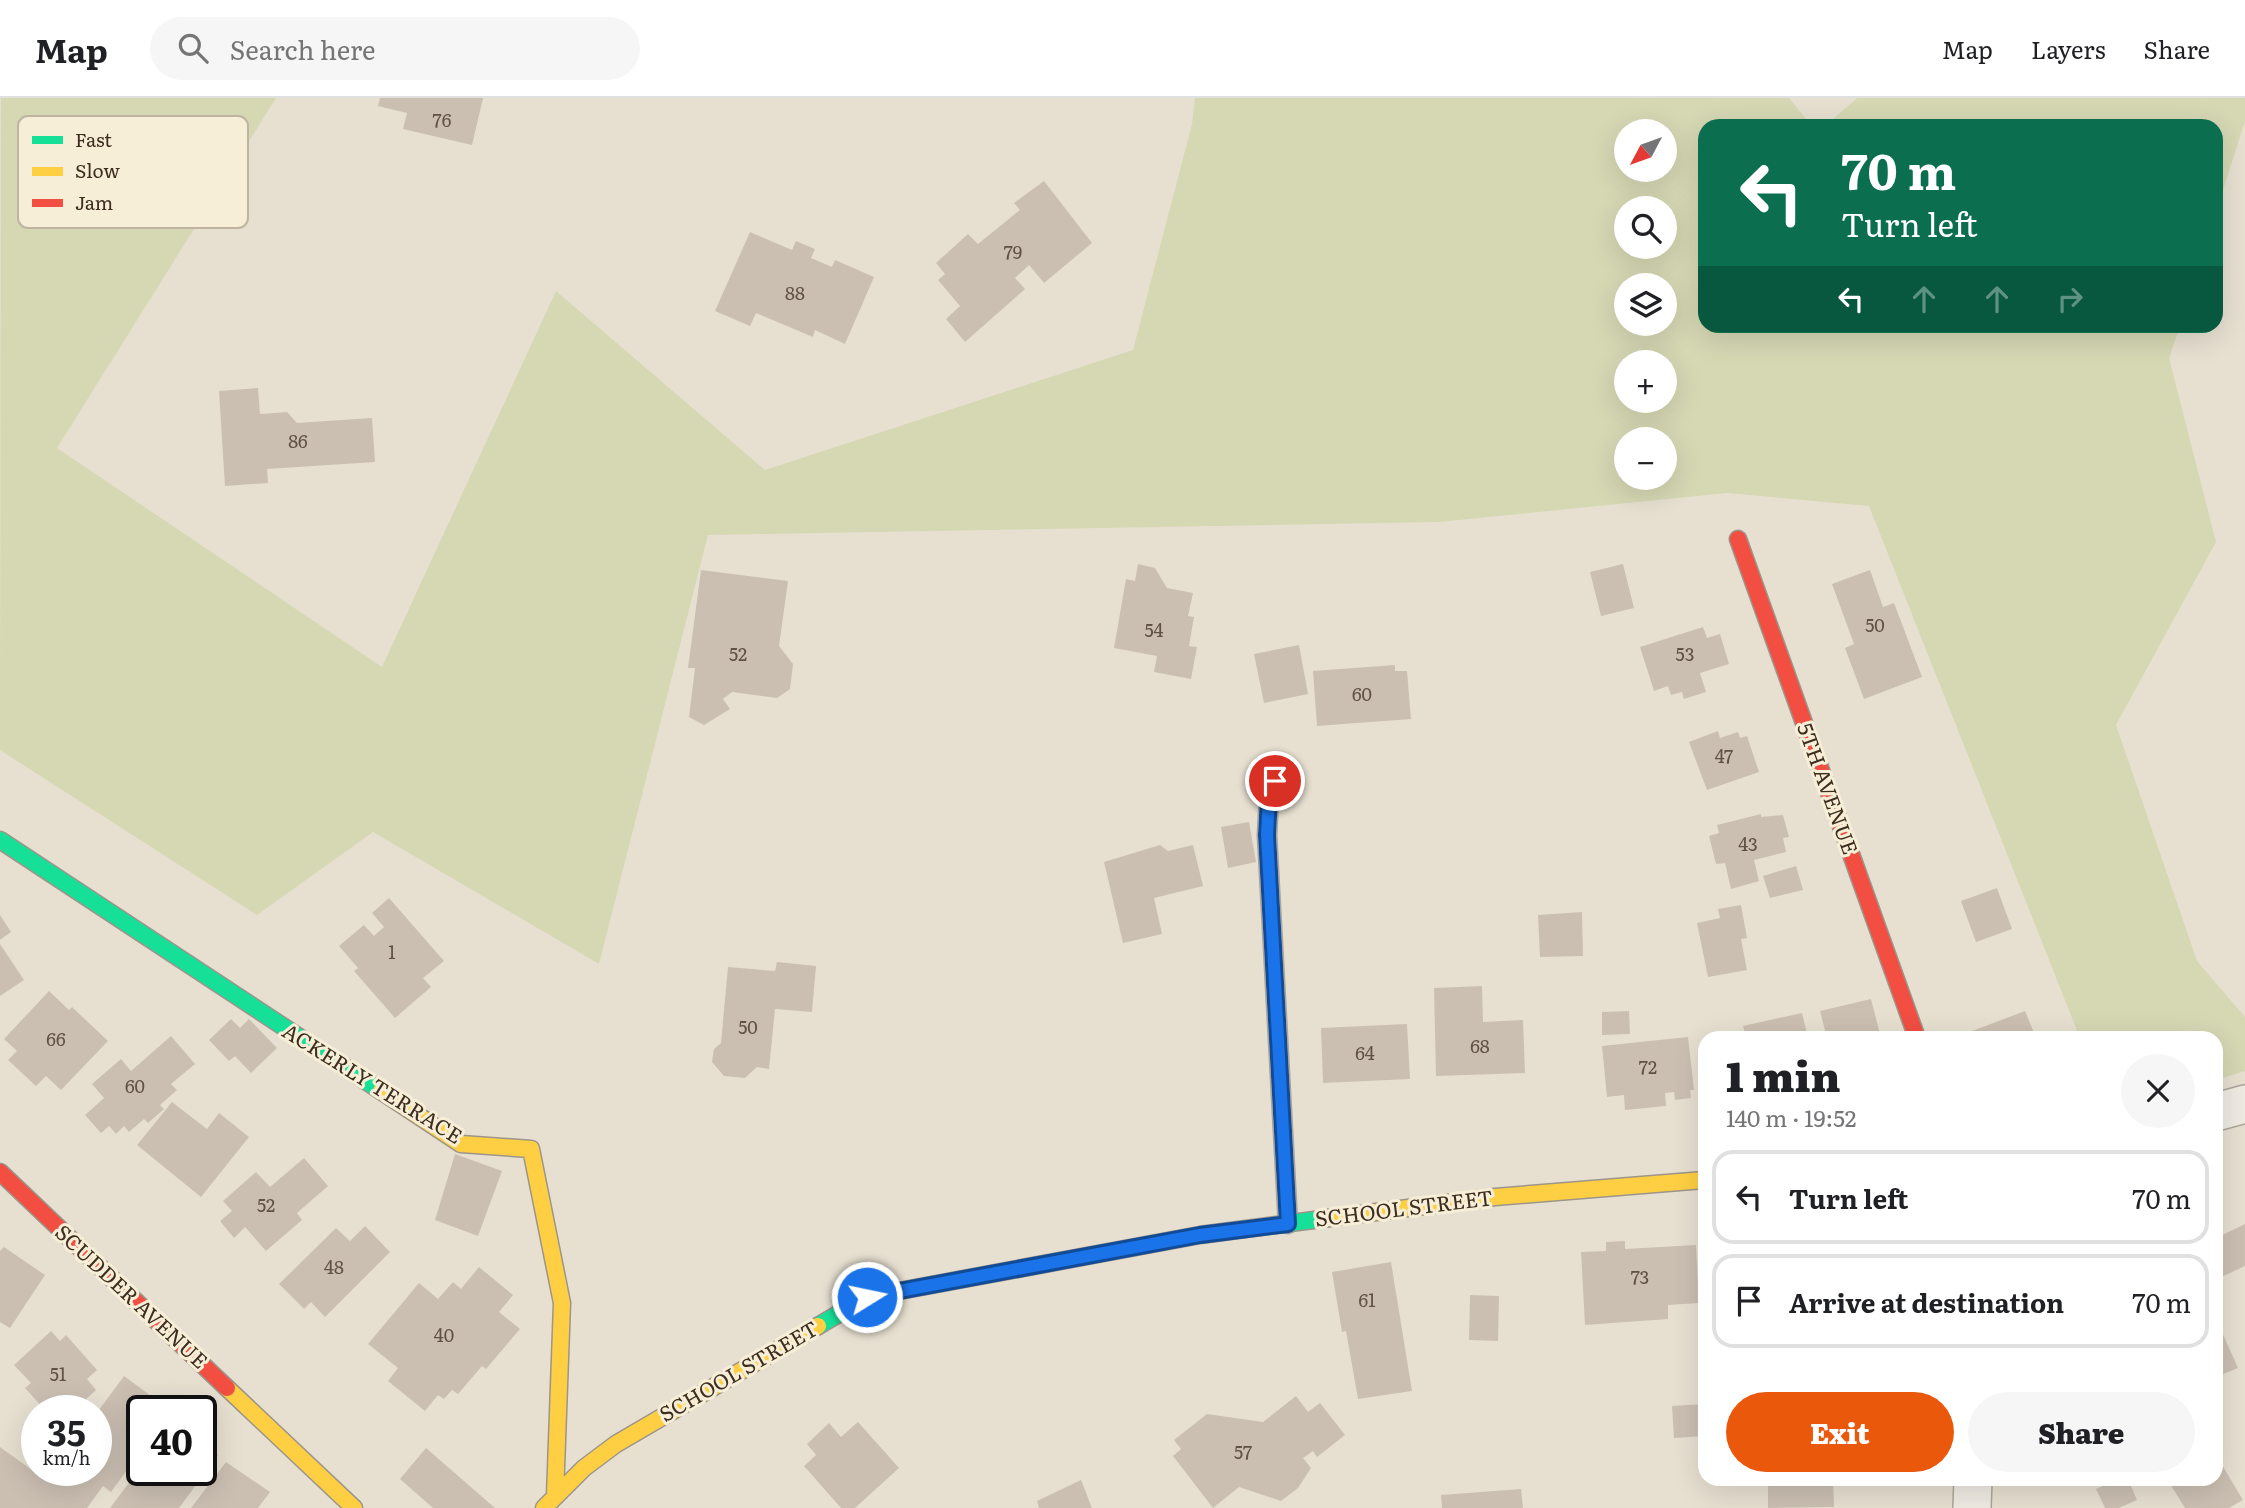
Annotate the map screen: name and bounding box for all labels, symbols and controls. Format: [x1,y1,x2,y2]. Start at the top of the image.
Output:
search box [150,17,640,80]
text: Map [35,24,108,73]
icon: search [174,29,212,67]
text: Search here [230,29,376,68]
text: Map [1942,31,1993,66]
text: Layers [2031,31,2105,66]
text: Share [2143,31,2210,66]
house number: 76 [433,106,452,133]
legend [18,116,248,228]
north arrow [1614,119,1676,182]
map controls [1614,119,1677,490]
text: Fast [75,125,112,153]
text: 70 m [1841,132,1956,205]
icon: left [1726,147,1817,238]
text: Slow [75,156,120,184]
text: Jam [75,188,113,216]
button: search [1614,196,1677,259]
text: Turn left [1841,199,1978,247]
house number: 79 [1004,238,1022,265]
button: layers [1614,273,1677,336]
house number: 88 [785,279,805,306]
icon: left [1832,280,1870,318]
icon: ahead [1905,280,1943,318]
icon: ahead [1978,280,2016,318]
icon: right [2051,280,2089,318]
button: + [1614,350,1677,413]
house number: 86 [288,427,308,454]
button: − [1614,427,1677,490]
house number: 50 [1865,611,1885,638]
house number: 54 [1144,616,1164,643]
house number: 52 [729,640,747,667]
house number: 53 [1676,640,1694,667]
house number: 60 [1352,680,1372,707]
street label: 5TH AVENUE [1791,718,1868,858]
house number: 47 [1715,742,1733,769]
pin [1245,751,1305,811]
icon: arrive [1256,762,1294,800]
house number: 43 [1738,830,1758,857]
house number: 1 [388,938,396,965]
house number: 50 [738,1013,758,1040]
street label: ACKERLY TERRACE [277,1014,469,1150]
house number: 66 [46,1025,66,1052]
house number: 68 [1470,1032,1490,1059]
house number: 64 [1355,1039,1375,1066]
text: 1 min [1726,1043,1841,1105]
house number: 72 [1639,1053,1657,1080]
button: close [2121,1054,2195,1128]
house number: 60 [125,1072,145,1099]
text: 140 m · 19:52 [1726,1100,1856,1134]
icon: left [1730,1178,1768,1216]
text: Turn left [1789,1178,1908,1217]
text: 70 m [2132,1178,2191,1217]
street label: SCHOOL STREET [1313,1180,1494,1233]
house number: 52 [257,1191,275,1218]
street label: SCUDDER AVENUE [49,1216,216,1374]
house number: 48 [324,1253,344,1280]
position arrow [830,1260,904,1334]
house number: 73 [1631,1263,1649,1290]
icon: arrive [1730,1282,1768,1320]
text: Arrive at destination [1789,1282,2064,1321]
text: 70 m [2132,1282,2191,1321]
house number: 61 [1359,1286,1376,1313]
street label: SCHOOL STREET [653,1312,823,1428]
house number: 40 [434,1321,454,1348]
house number: 51 [50,1360,66,1387]
button: Exit [1726,1392,1954,1472]
button: Share [1968,1392,2195,1472]
speed limit sign: 40 [126,1395,217,1486]
text: 35 [47,1405,86,1457]
house number: 57 [1234,1438,1252,1465]
text: km/h [43,1444,90,1471]

